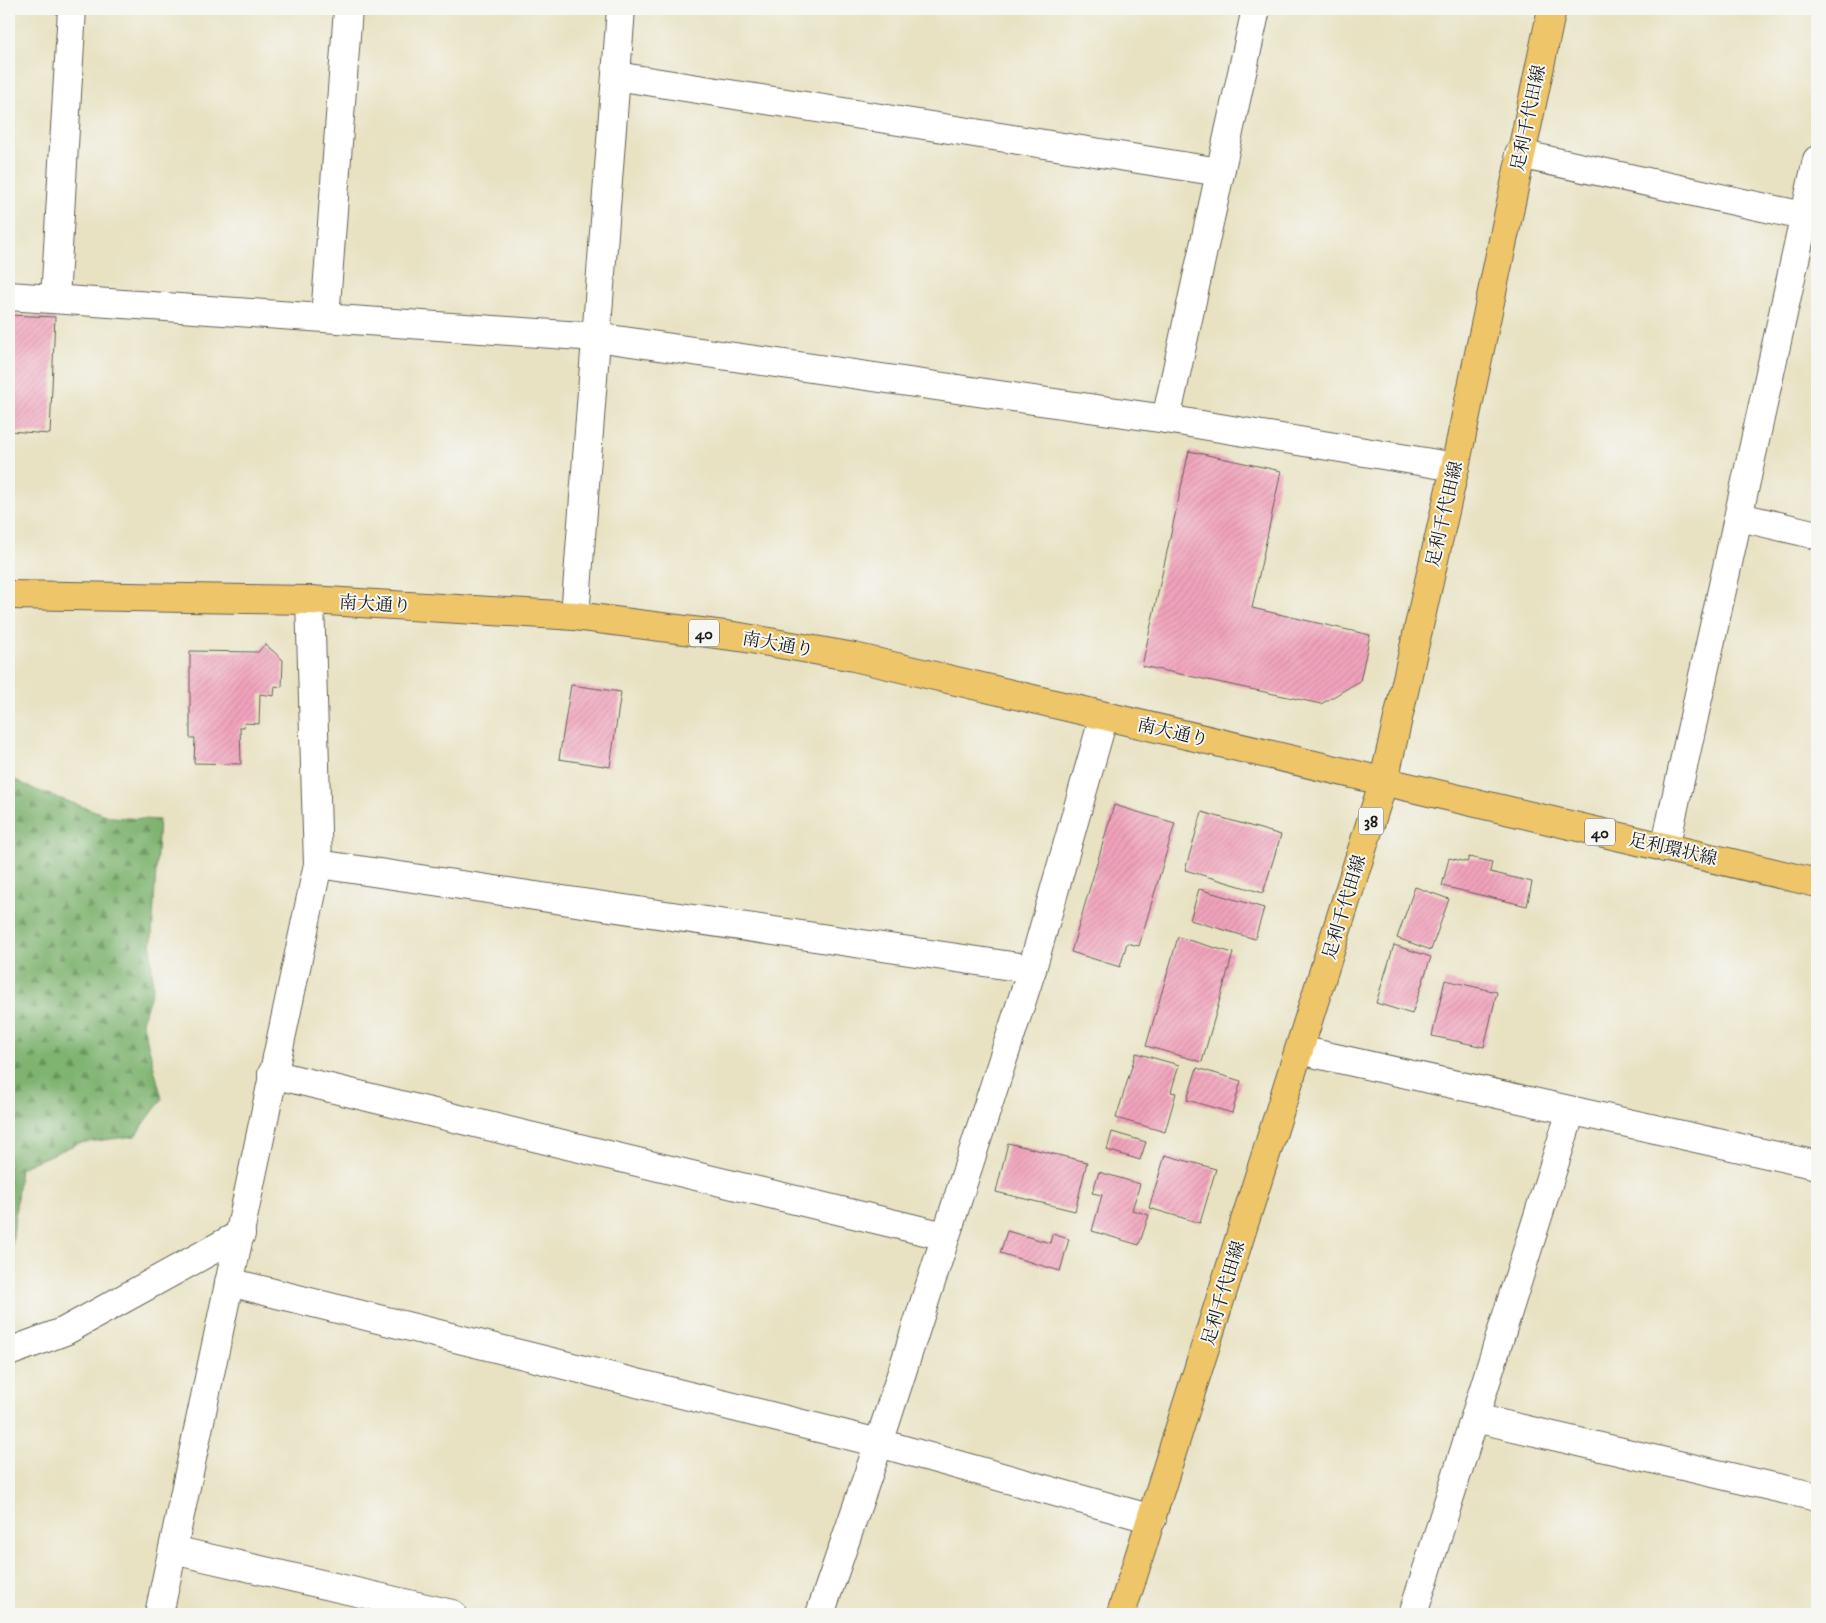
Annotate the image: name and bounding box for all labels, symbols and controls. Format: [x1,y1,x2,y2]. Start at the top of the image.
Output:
street label: 足利千代田線 [1507,63,1551,173]
street label: 足利千代田線 [1422,459,1468,569]
street label: 南大通り [338,592,411,618]
road number: 40 [689,620,719,646]
street label: 南大通り [740,628,815,662]
street label: 南大通り [1135,714,1210,752]
road number: 38 [1358,808,1384,834]
road number: 40 [1585,819,1615,846]
street label: 足利環状線 [1626,829,1719,871]
street label: 足利千代田線 [1319,852,1371,962]
street label: 足利千代田線 [1198,1238,1250,1348]

